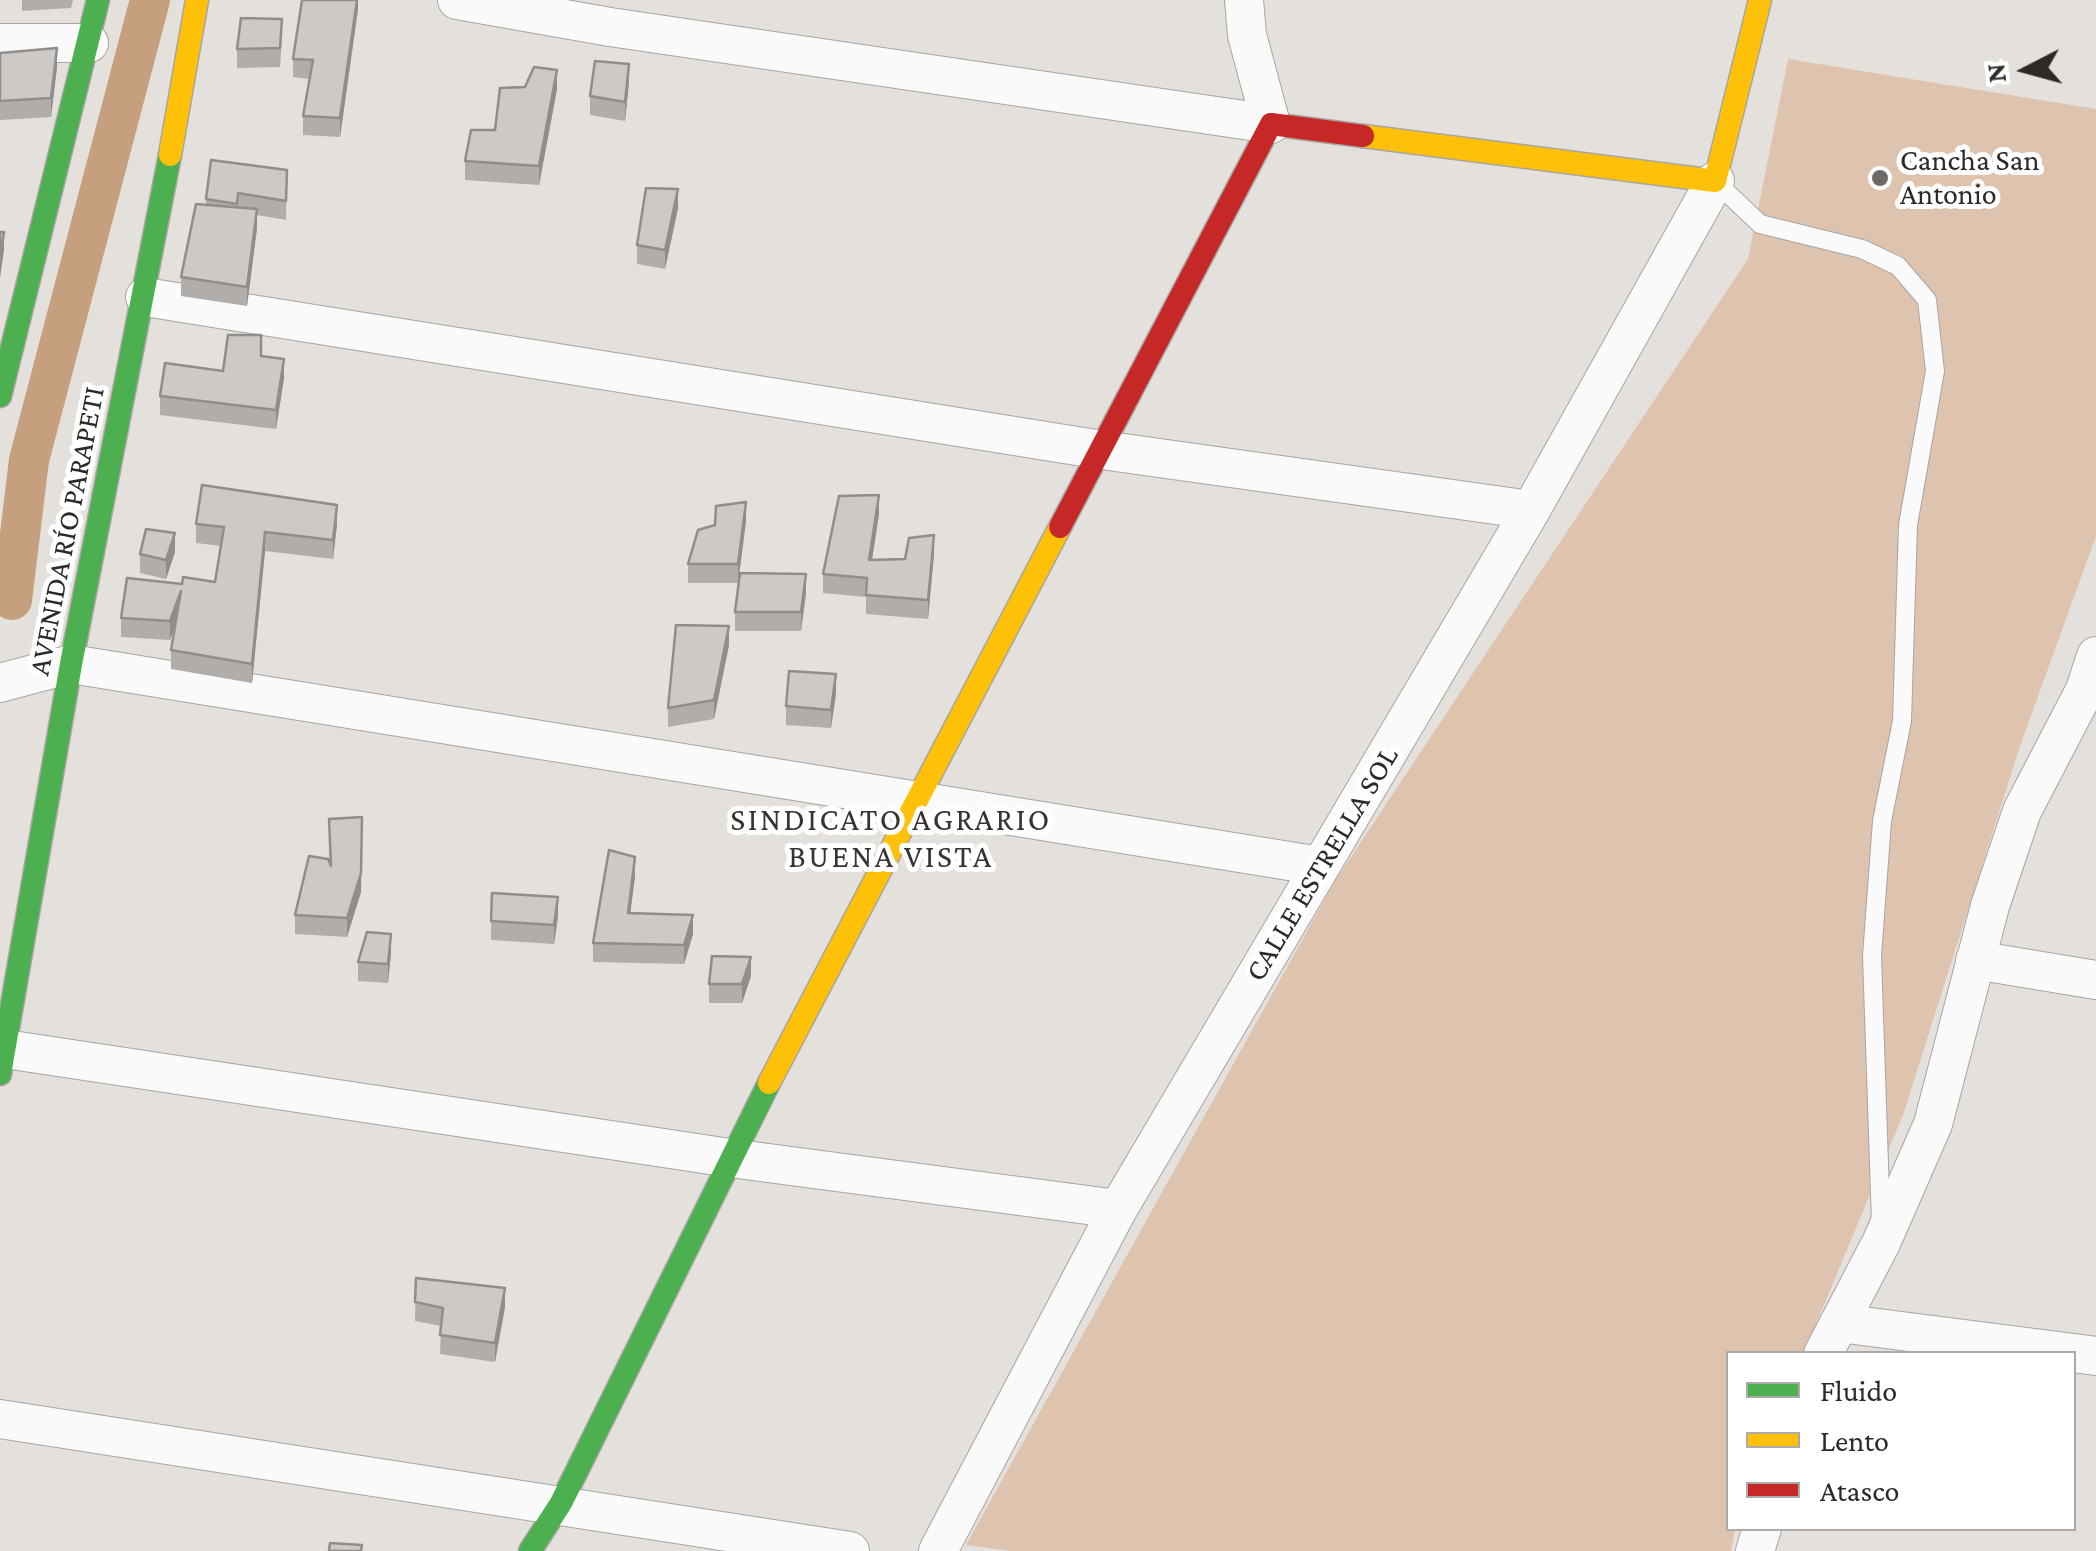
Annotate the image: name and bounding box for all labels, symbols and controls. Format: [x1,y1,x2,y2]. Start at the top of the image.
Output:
north arrow [1976,20,2076,120]
text: N [1979,62,2012,84]
place label: Cancha San Antonio [1900,143,2040,214]
marker: Cancha San Antonio [1869,167,1891,189]
street label: AVENIDA RÍO PARAPETI [21,384,113,678]
street label: CALLE ESTRELLA SOL [1238,740,1406,988]
district label: SINDICATO AGRARIO BUENA VISTA [730,801,1052,876]
legend [1726,1351,2076,1531]
text: Fluido [1820,1374,1897,1407]
text: Lento [1820,1424,1889,1457]
text: Atasco [1820,1474,1899,1507]

